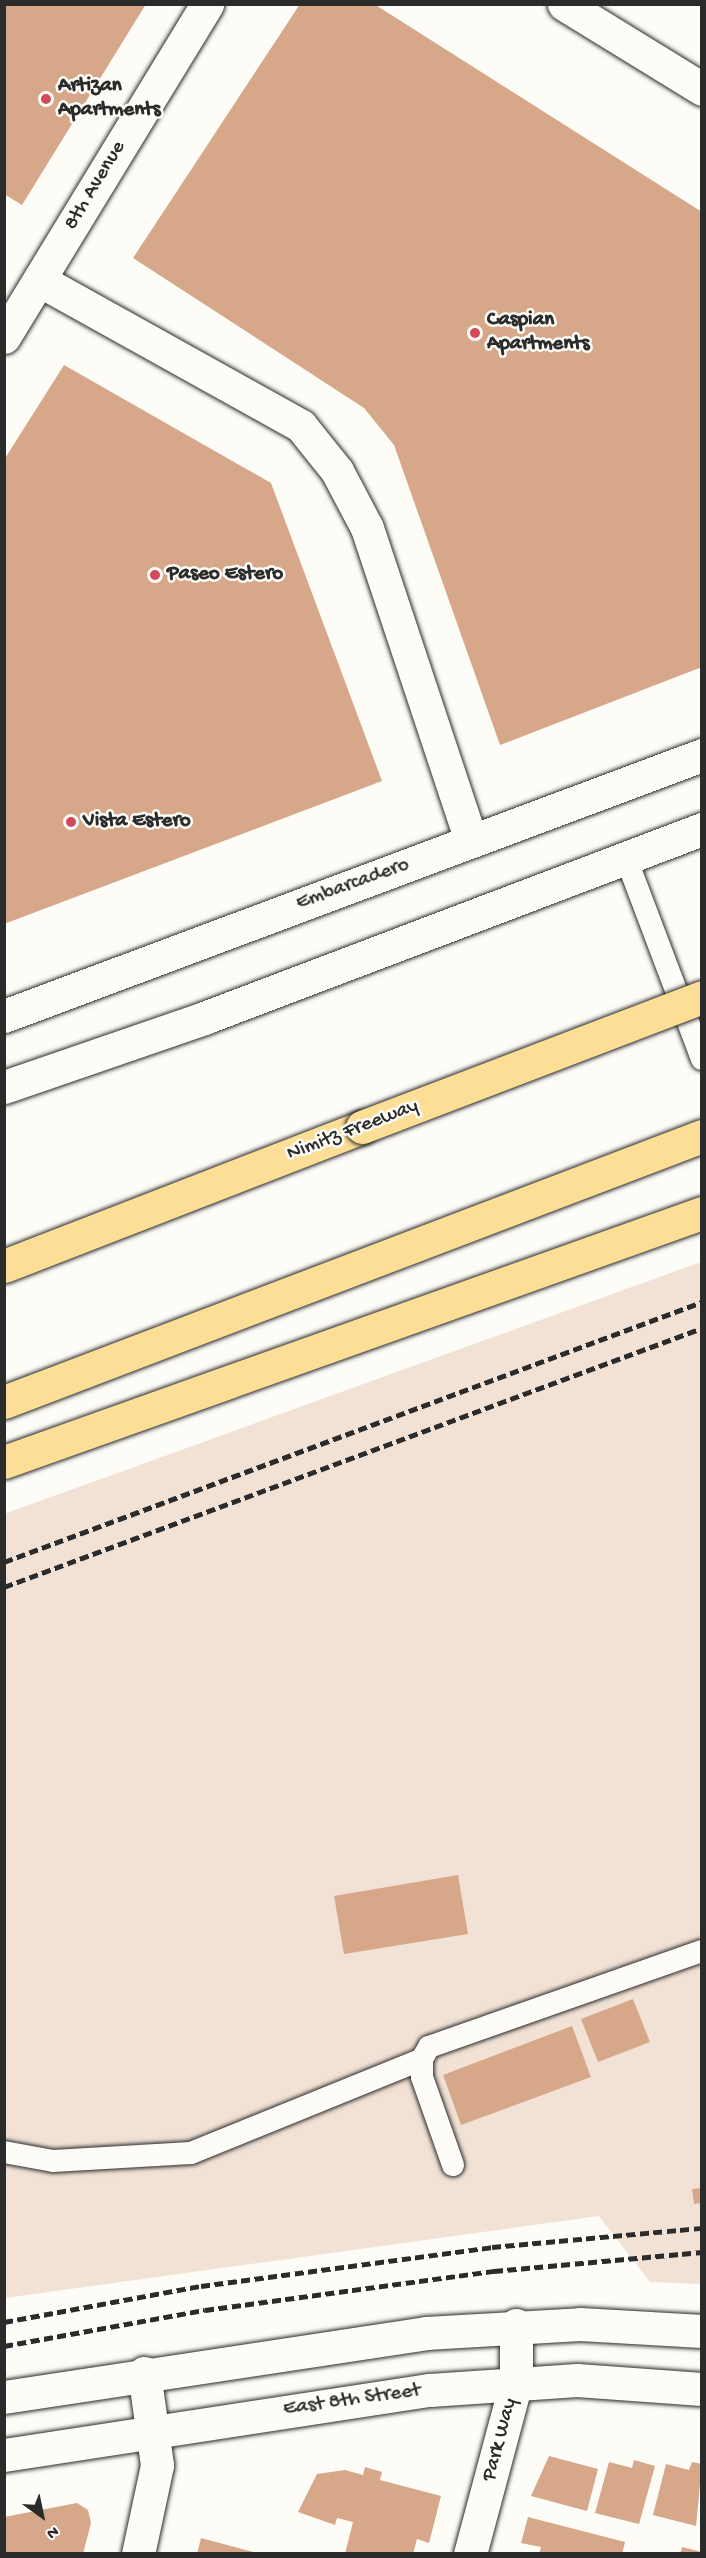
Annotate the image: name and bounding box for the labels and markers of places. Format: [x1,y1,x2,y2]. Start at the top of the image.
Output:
place label: Artizan Apartments [58,74,160,124]
marker: Artizan Apartments [39,92,53,106]
place label: Caspian Apartments [487,308,589,358]
marker: Caspian Apartments [468,326,482,340]
place label: Paseo Estero [167,562,283,588]
marker: Paseo Estero [148,568,162,582]
place label: Vista Estero [83,809,191,835]
marker: Vista Estero [64,815,78,829]

